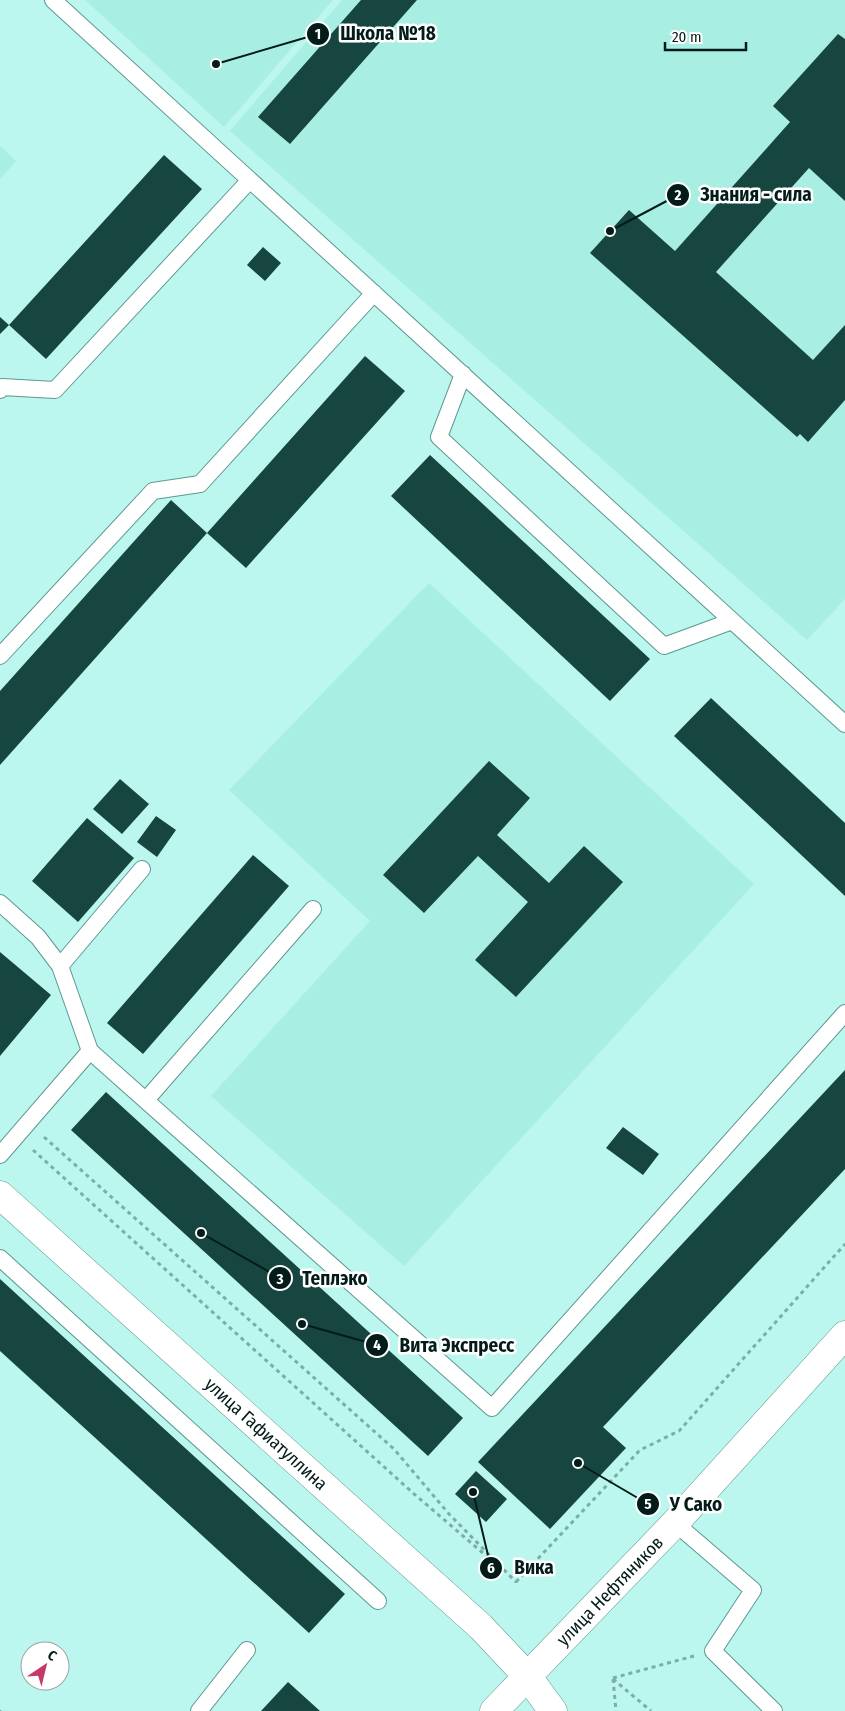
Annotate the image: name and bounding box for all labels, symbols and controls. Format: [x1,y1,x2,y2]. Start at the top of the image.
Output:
callout: Школа №18 [305,17,446,51]
scale bar [665,20,746,52]
text: Школа №18 [340,22,436,45]
text: 1 [315,25,321,43]
text: 20 m [672,28,702,46]
callout: Знания - сила [665,178,822,212]
text: Знания - сила [699,183,812,206]
text: 2 [674,186,682,204]
callout: Теплэко [267,1261,378,1295]
text: Теплэко [302,1267,368,1290]
text: 3 [275,1270,284,1288]
callout: Вита Экспресс [364,1328,524,1362]
text: Вита Экспресс [400,1334,515,1357]
text: 4 [373,1336,381,1354]
street label: улица Гафиатуллина [200,1373,332,1495]
callout: У Сако [635,1487,733,1521]
text: У Сако [669,1493,722,1516]
text: 5 [644,1495,652,1513]
street label: улица Нефтяников [552,1532,668,1650]
callout: Вика [479,1551,563,1585]
text: Вика [514,1556,554,1579]
text: 6 [487,1559,495,1577]
north arrow [20,1641,70,1691]
text: С [44,1647,61,1665]

